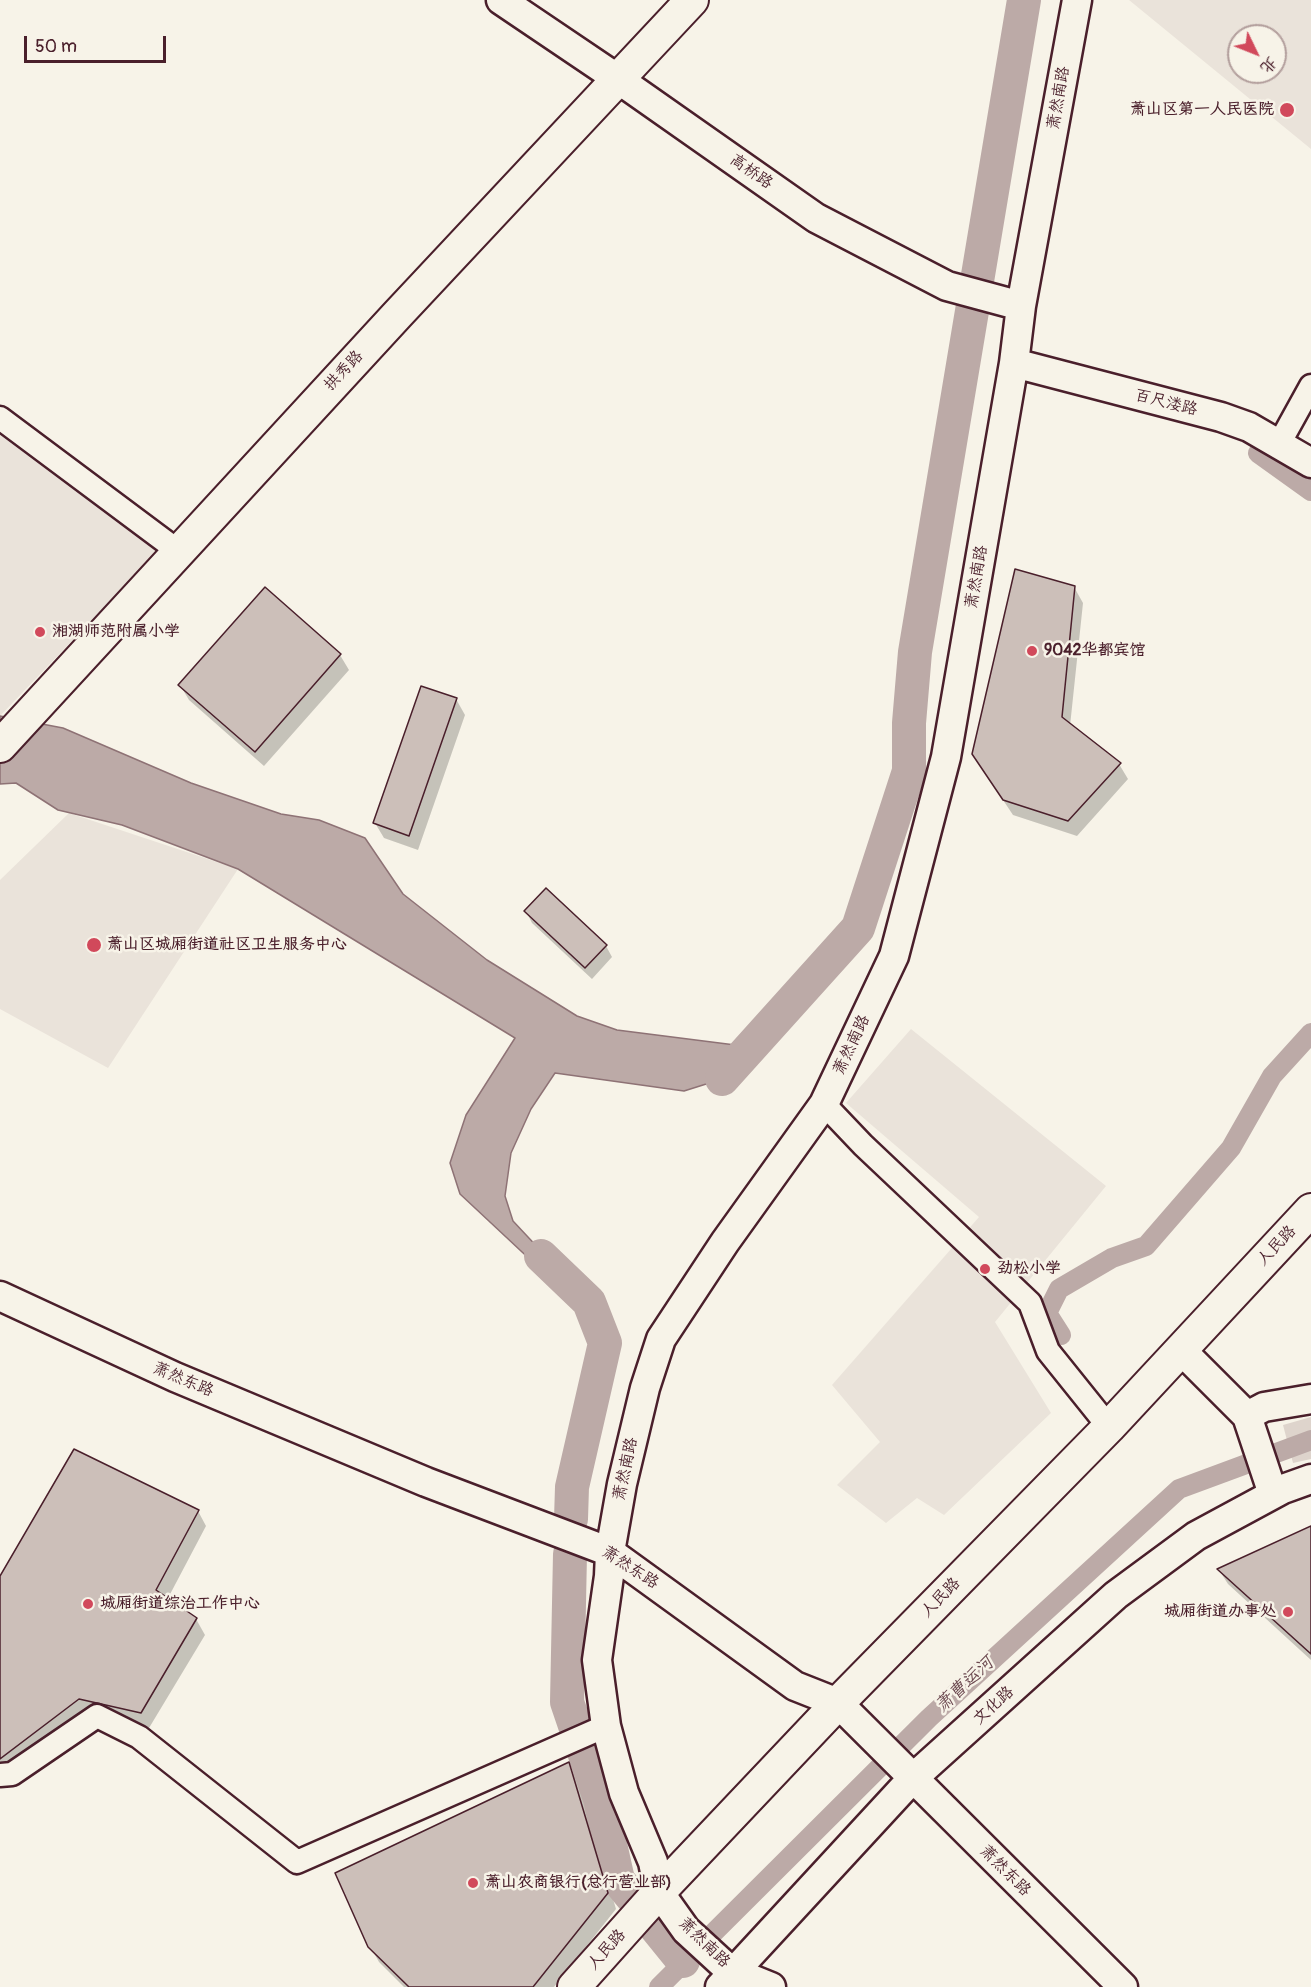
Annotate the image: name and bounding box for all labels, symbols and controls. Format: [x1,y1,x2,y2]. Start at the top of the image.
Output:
scale bar [27,24,170,62]
north arrow [1227,24,1287,84]
text: 50 m [35,35,77,58]
text: 北 [1256,52,1281,78]
street label: 萧然南路 [1044,65,1074,131]
place label: 萧山区第一人民医院 [1130,100,1274,120]
marker: 萧山区第一人民医院 [1278,101,1296,119]
street label: 高桥路 [726,150,776,194]
street label: 拱秀路 [321,347,367,395]
street label: 百尺溇路 [1133,386,1199,420]
street label: 萧然南路 [962,544,992,610]
place label: 湘湖师范附属小学 [52,622,180,642]
marker: 湘湖师范附属小学 [33,625,47,639]
place label: 9042华都宾馆 [1044,641,1145,661]
marker: 9042华都宾馆 [1025,644,1039,658]
place label: 萧山区城厢街道社区卫生服务中心 [107,935,347,955]
marker: 萧山区城厢街道社区卫生服务中心 [85,936,103,954]
street label: 萧然南路 [830,1012,874,1078]
street label: 人民路 [1254,1222,1300,1270]
place label: 劲松小学 [997,1259,1061,1279]
marker: 劲松小学 [978,1262,992,1276]
street label: 萧然东路 [150,1359,216,1401]
street label: 萧然南路 [610,1436,642,1502]
street label: 萧然东路 [598,1543,662,1593]
street label: 人民路 [917,1574,965,1622]
place label: 城厢街道综治工作中心 [100,1594,260,1614]
marker: 城厢街道综治工作中心 [81,1597,95,1611]
place label: 城厢街道办事处 [1164,1602,1276,1622]
marker: 城厢街道办事处 [1281,1605,1295,1619]
water label: 萧曹运河 [931,1653,999,1717]
street label: 文化路 [970,1683,1018,1729]
street label: 萧然东路 [976,1842,1034,1900]
place label: 萧山农商银行(总行营业部) [485,1873,672,1893]
marker: 萧山农商银行(总行营业部) [466,1876,480,1890]
street label: 萧然南路 [674,1914,734,1972]
street label: 人民路 [584,1926,630,1974]

